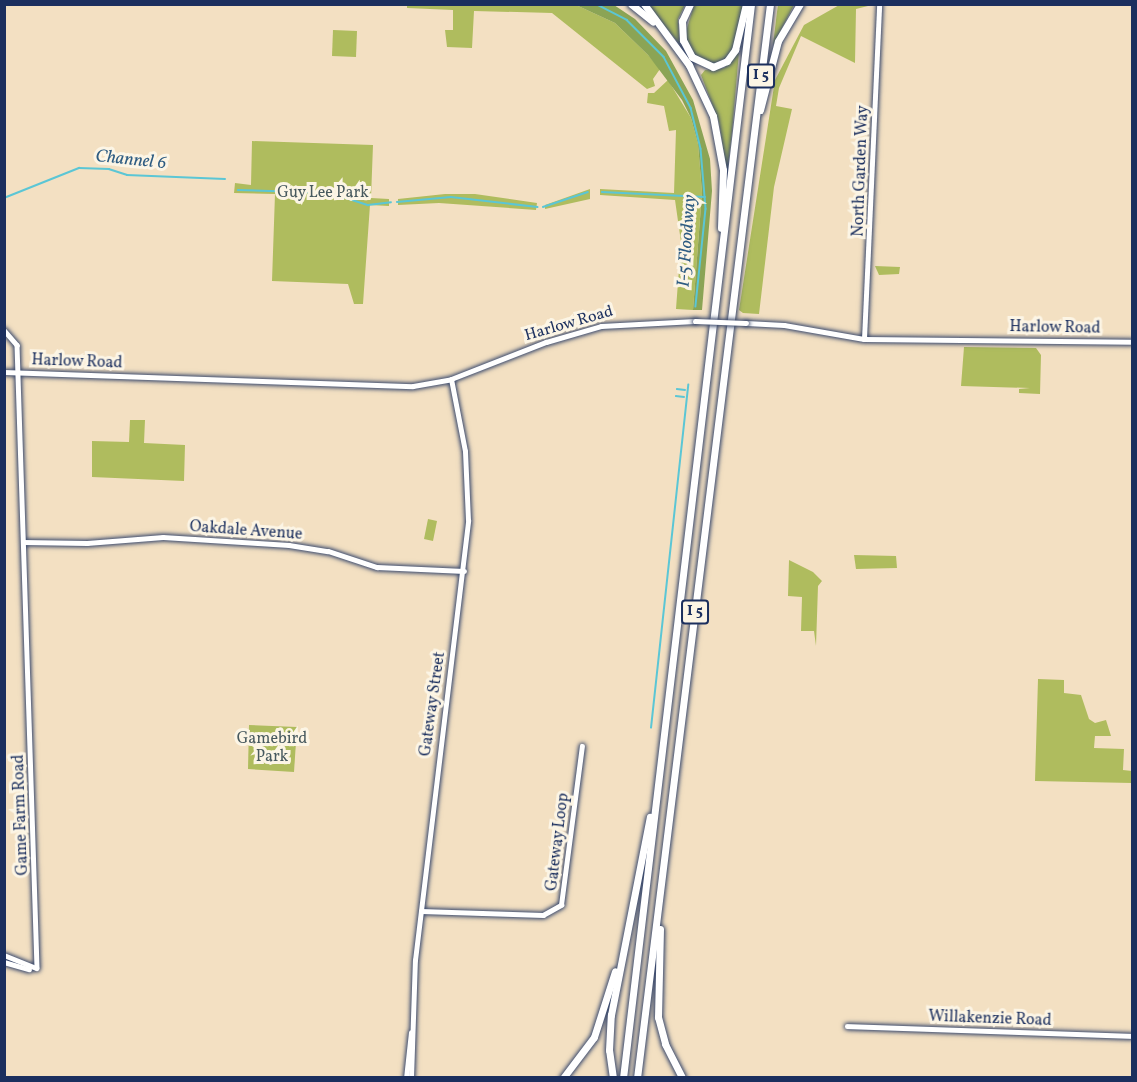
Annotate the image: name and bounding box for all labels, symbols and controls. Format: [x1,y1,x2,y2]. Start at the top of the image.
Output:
road number: I 5 [746,64,776,88]
street label: North Garden Way [849,105,873,237]
water label: Channel 6 [94,147,168,175]
park label: Guy Lee Park [277,183,369,203]
water label: I-5 Floodway [674,194,702,288]
street label: Harlow Road [522,302,616,346]
street label: Harlow Road [1009,318,1101,338]
street label: Harlow Road [31,351,123,373]
street label: Oakdale Avenue [189,517,303,545]
road number: I 5 [680,600,710,624]
street label: Gateway Street [416,650,450,758]
park label: Gamebird Park [237,729,307,767]
street label: Game Farm Road [9,754,33,876]
street label: Gateway Loop [542,792,574,892]
street label: Willakenzie Road [928,1007,1052,1031]

